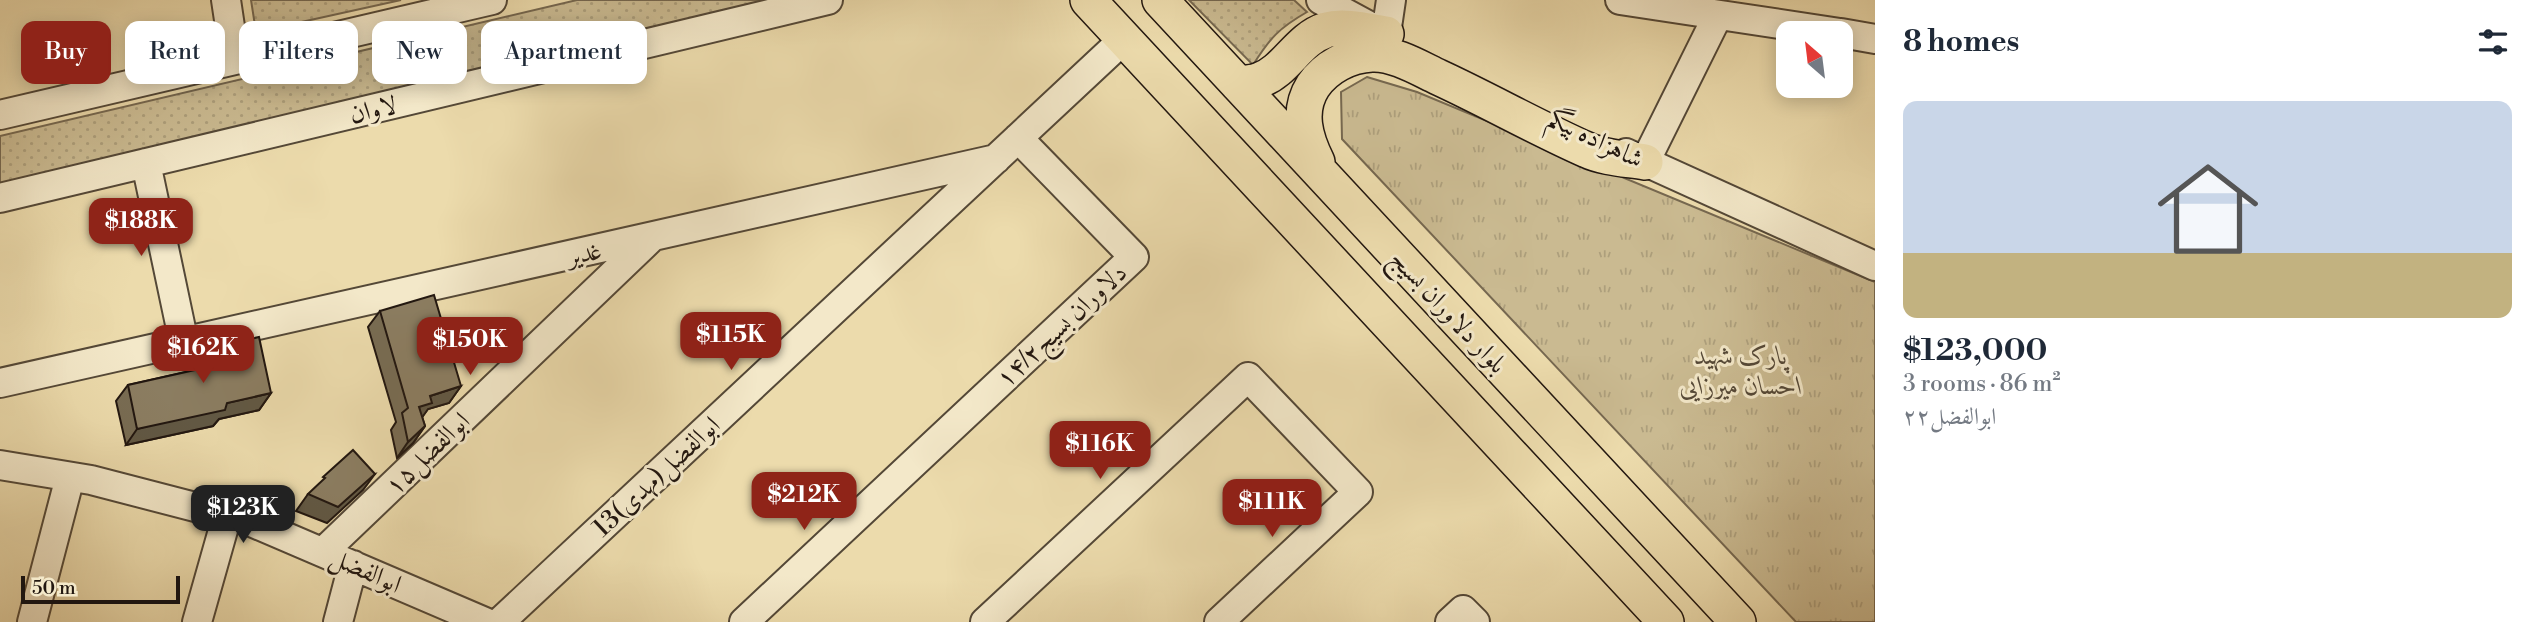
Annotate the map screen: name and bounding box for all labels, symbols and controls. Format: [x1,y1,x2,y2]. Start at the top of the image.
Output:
chip: Buy [21,21,111,84]
chip: Rent [125,21,225,84]
chip: Filters [239,21,358,84]
chip: New [372,21,467,84]
chip: Apartment [481,21,647,84]
north arrow [1776,21,1853,98]
map controls [1776,21,1853,98]
text: 8 homes [1903,23,2019,61]
icon: filters [2474,23,2512,61]
street label: لاوان [346,89,400,131]
street label: شاهزاده بیگم [1539,100,1650,183]
icon: home [2145,146,2271,272]
pin: $188K [92,198,190,258]
text: $188K [105,207,177,235]
street label: غدیر [561,234,605,274]
street label: بلوار دلاوران بسیج [1378,243,1514,385]
street label: ۱۴/۲دلاوران بسیج [990,257,1138,400]
pin: $115K [682,312,780,372]
pin: $150K [421,318,519,377]
text: $115K [696,321,766,349]
pin: $162K [154,326,252,385]
text: $150K [433,326,507,354]
text: $123,000 [1903,332,2047,370]
text: $162K [167,334,239,362]
park label: پارک شهید احسان میرزایی [1679,340,1803,402]
text: 3 rooms · 86 m² [1903,370,2060,398]
text: ابوالفضل۲۲ [1903,403,1996,431]
street label: ابوالفضل۱۵ [379,406,477,503]
street label: 13ابوالفضل(مهدی) [586,410,728,545]
pin: $116K [1051,421,1149,481]
text: $116K [1066,430,1134,458]
pin: $212K [755,472,853,532]
pin: $111K [1223,480,1321,539]
text: $212K [768,481,840,509]
pin: $123K [194,486,292,545]
text: $111K [1239,488,1305,516]
text: $123K [207,494,279,522]
street label: ابوالفضل [324,541,406,602]
scale bar [21,573,180,605]
text: 50 m [32,576,76,600]

